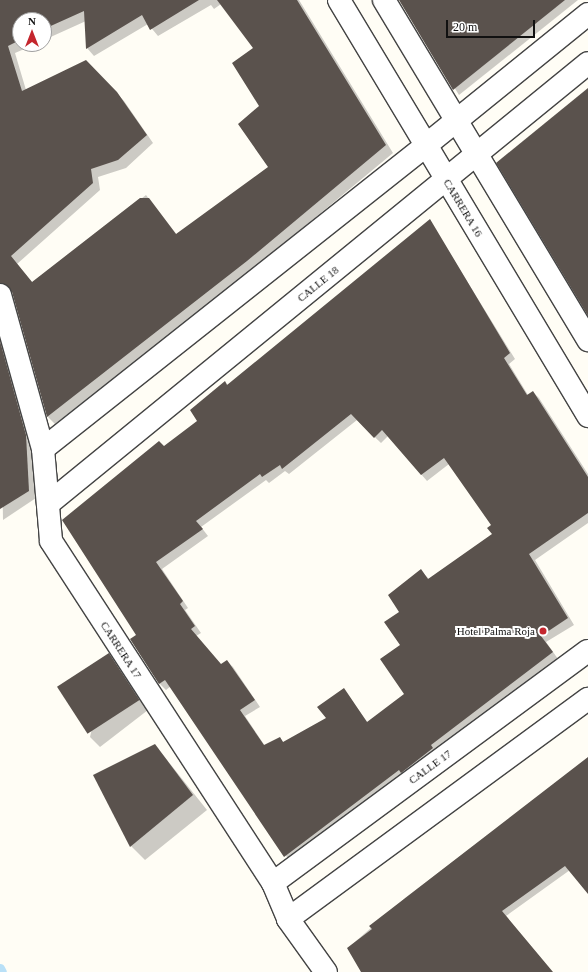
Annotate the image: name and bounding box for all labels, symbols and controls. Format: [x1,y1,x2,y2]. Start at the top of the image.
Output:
north arrow [12,12,52,52]
scale bar [448,12,537,38]
text: N [28,15,36,27]
text: 20 m [453,20,477,34]
street label: CARRERA 16 [440,176,486,240]
street label: CALLE 18 [295,263,341,305]
street label: CARRERA 17 [98,619,144,681]
place label: Hotel Palma Roja [457,624,535,638]
marker: Hotel Palma Roja [538,626,548,636]
street label: CALLE 17 [406,747,454,787]

